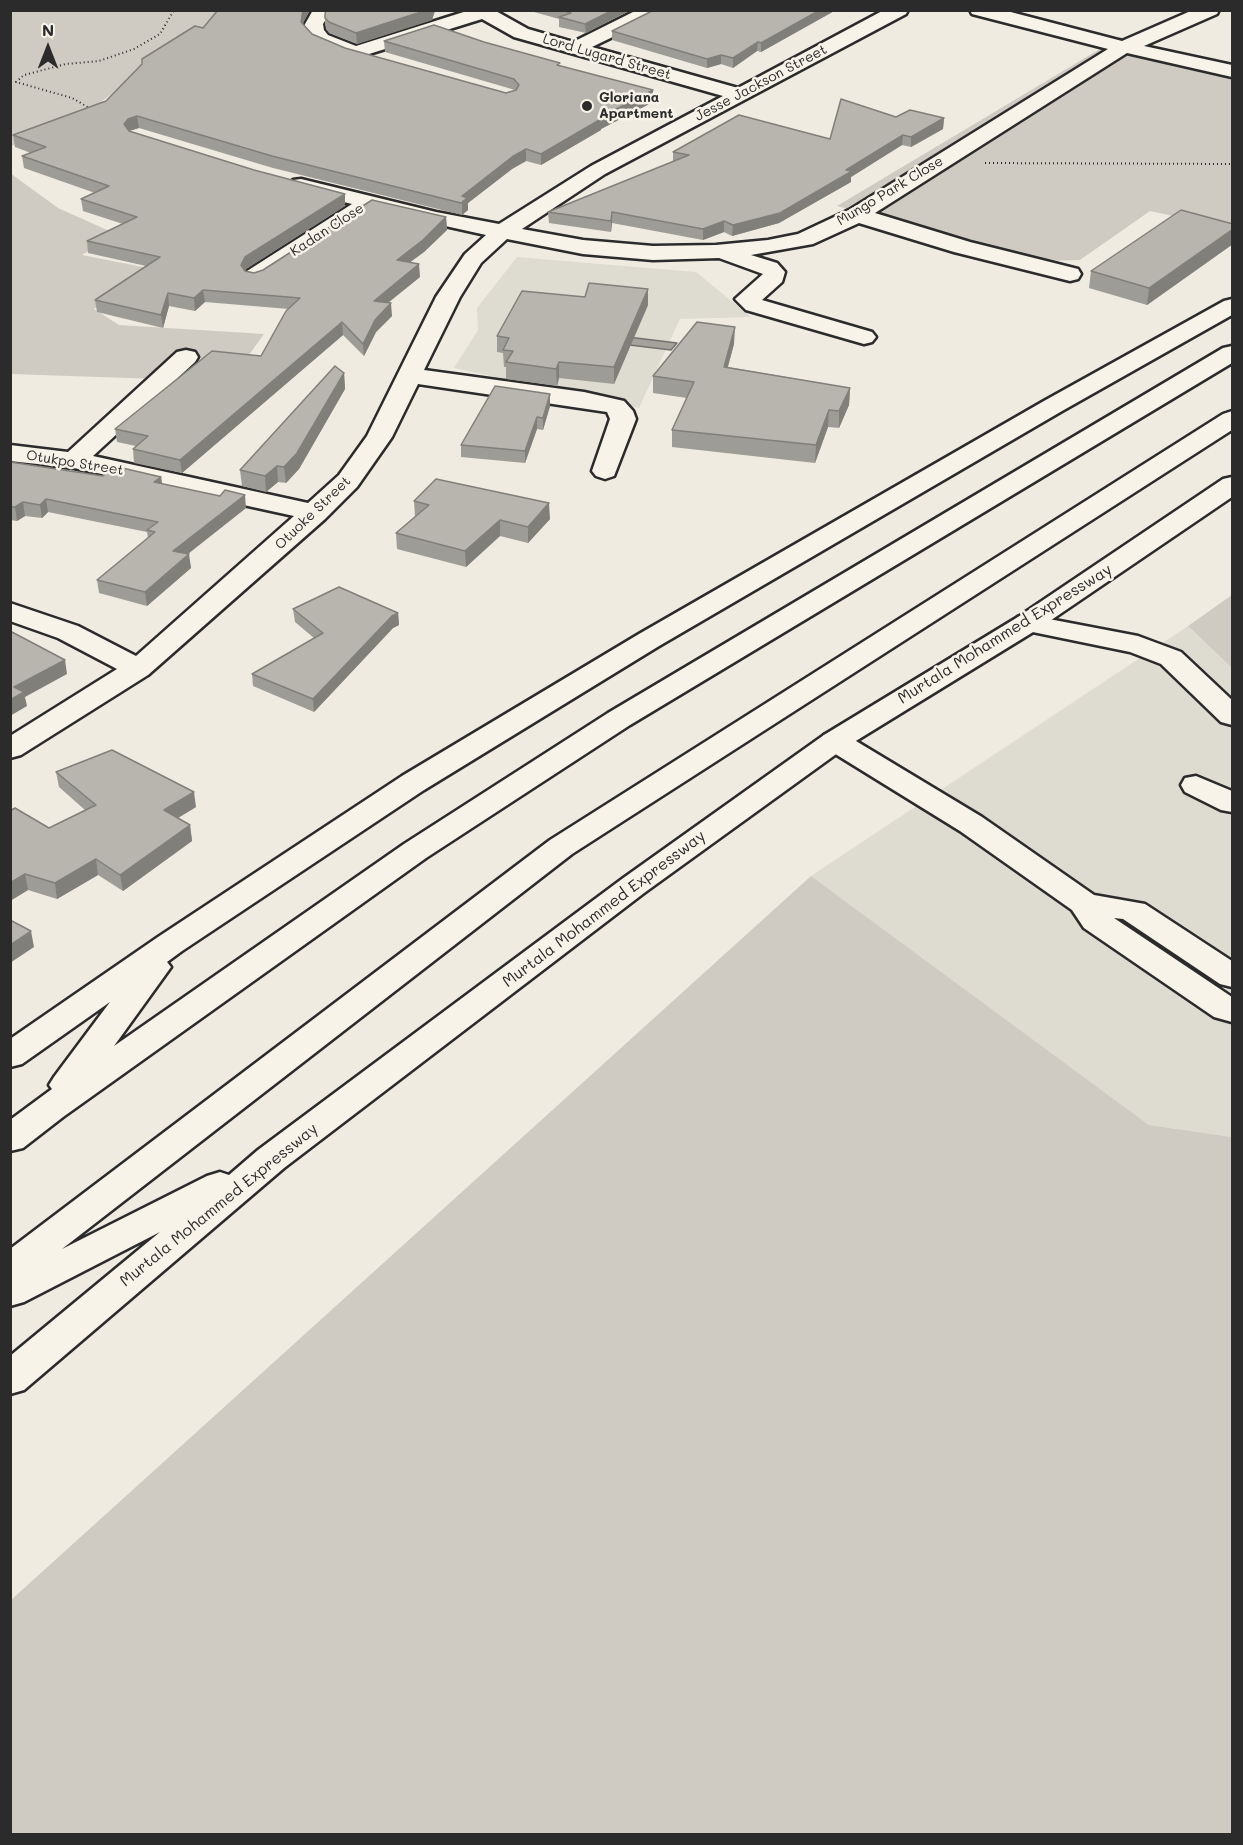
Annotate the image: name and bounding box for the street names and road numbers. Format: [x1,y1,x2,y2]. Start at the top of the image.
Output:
street label: Lord Lugard Street [541,31,673,83]
street label: Jesse Jackson Street [692,41,830,125]
street label: Mungo Park Close [834,153,946,229]
street label: Kadan Close [287,200,367,260]
street label: Otukpo Street [25,447,125,479]
street label: Otuoke Street [272,473,354,553]
street label: Murtala Mohammed Expressway [894,560,1116,708]
street label: Murtala Mohammed Expressway [499,826,709,992]
street label: Murtala Mohammed Expressway [116,1119,322,1291]

